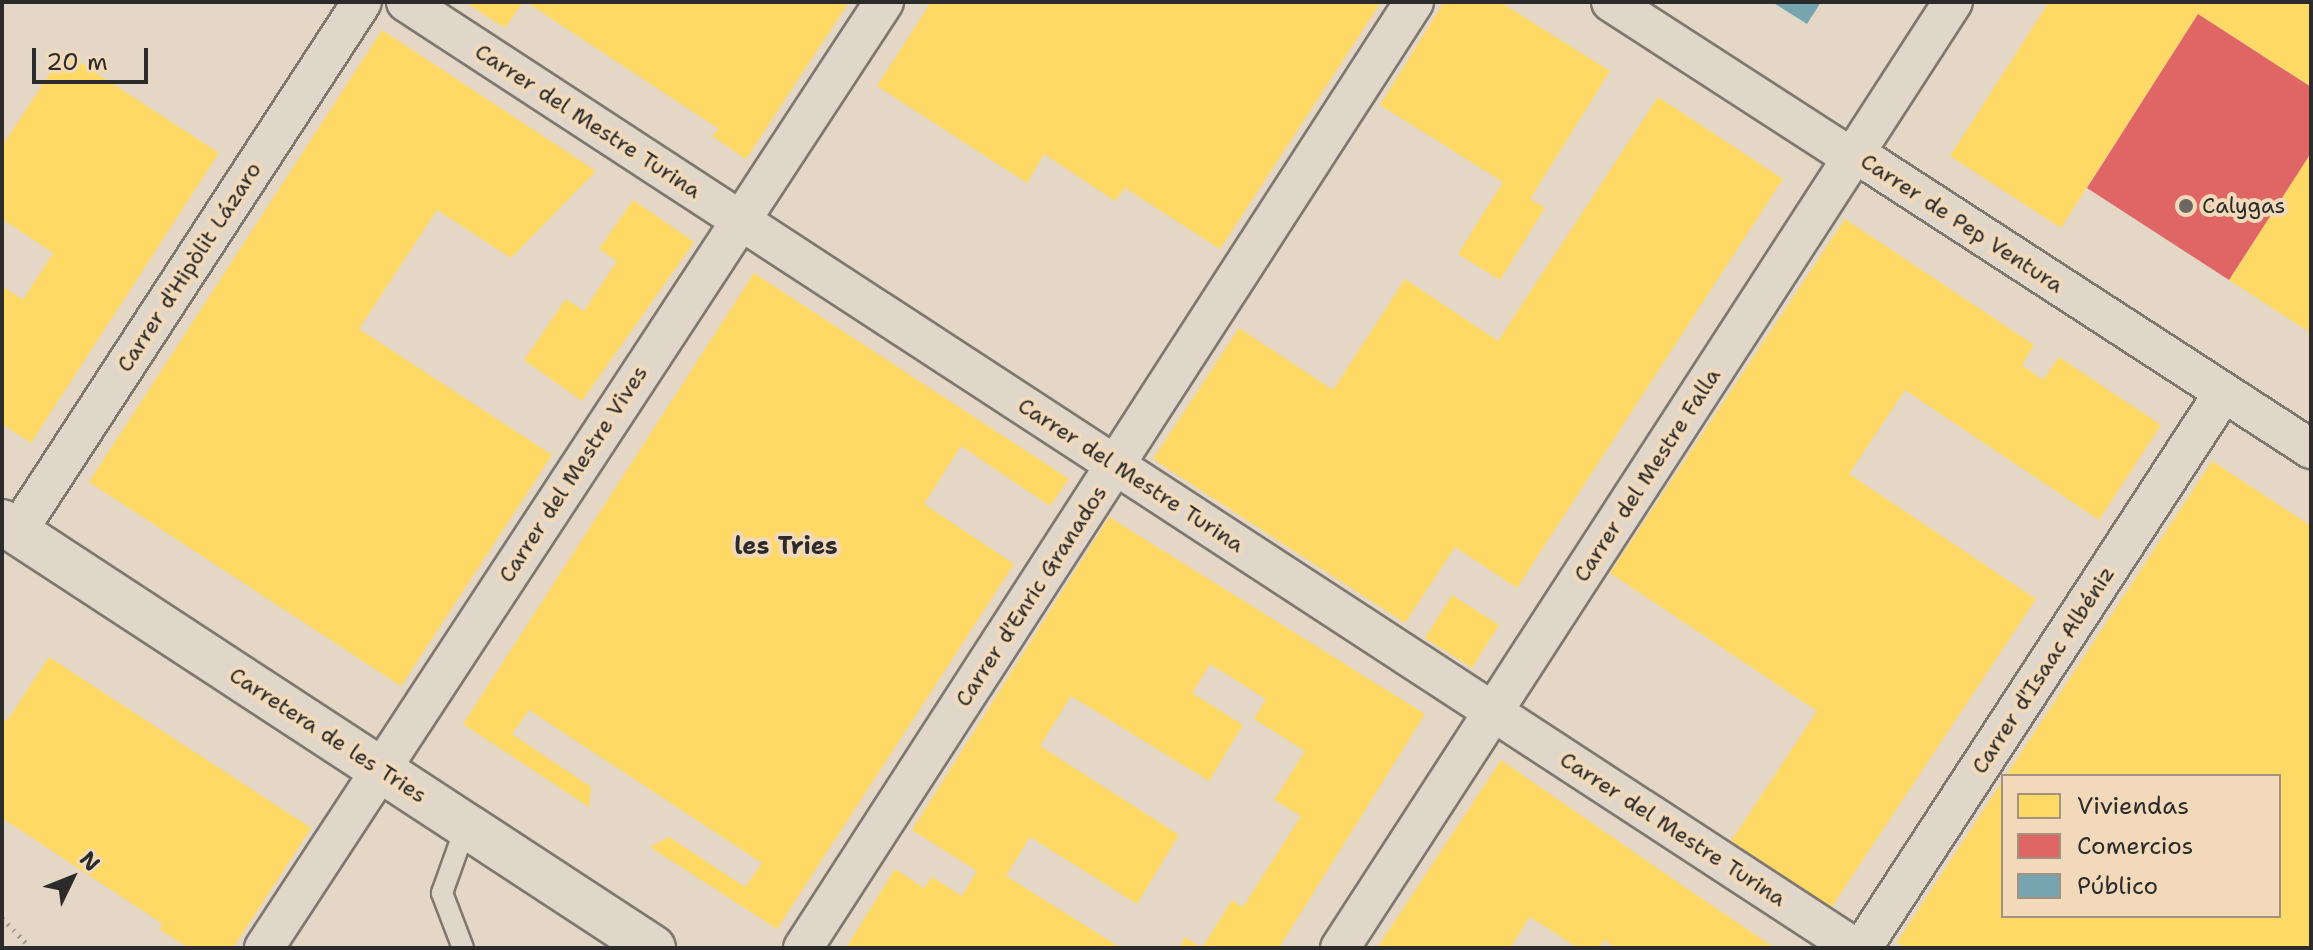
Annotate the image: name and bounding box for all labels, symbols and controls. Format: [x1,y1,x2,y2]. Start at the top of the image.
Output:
scale bar [36,32,152,82]
street label: Carrer del Mestre Turina [470,38,706,204]
text: 20 m [46,46,108,78]
street label: Carrer de Pep Ventura [1856,148,2068,298]
street label: Carrer d'Hipòlit Lázaro [111,157,267,377]
place label: Calygas [2202,193,2285,219]
marker: Calygas [2177,197,2195,215]
street label: Carrer del Mestre Vives [493,361,653,587]
street label: Carrer del Mestre Falla [1568,363,1726,587]
street label: Carrer del Mestre Turina [1013,392,1249,558]
street label: Carrer d'Enric Granados [950,481,1112,711]
district label: les Tries [734,533,838,561]
street label: Carrer d'Isaac Albéniz [1966,561,2120,779]
street label: Carretera de les Tries [225,661,431,809]
street label: Carrer del Mestre Turina [1555,746,1791,912]
legend [2001,774,2281,918]
text: Viviendas [2077,790,2189,822]
text: Comercios [2077,830,2193,862]
north arrow [32,838,112,918]
text: N [73,845,106,878]
text: Público [2077,870,2158,902]

